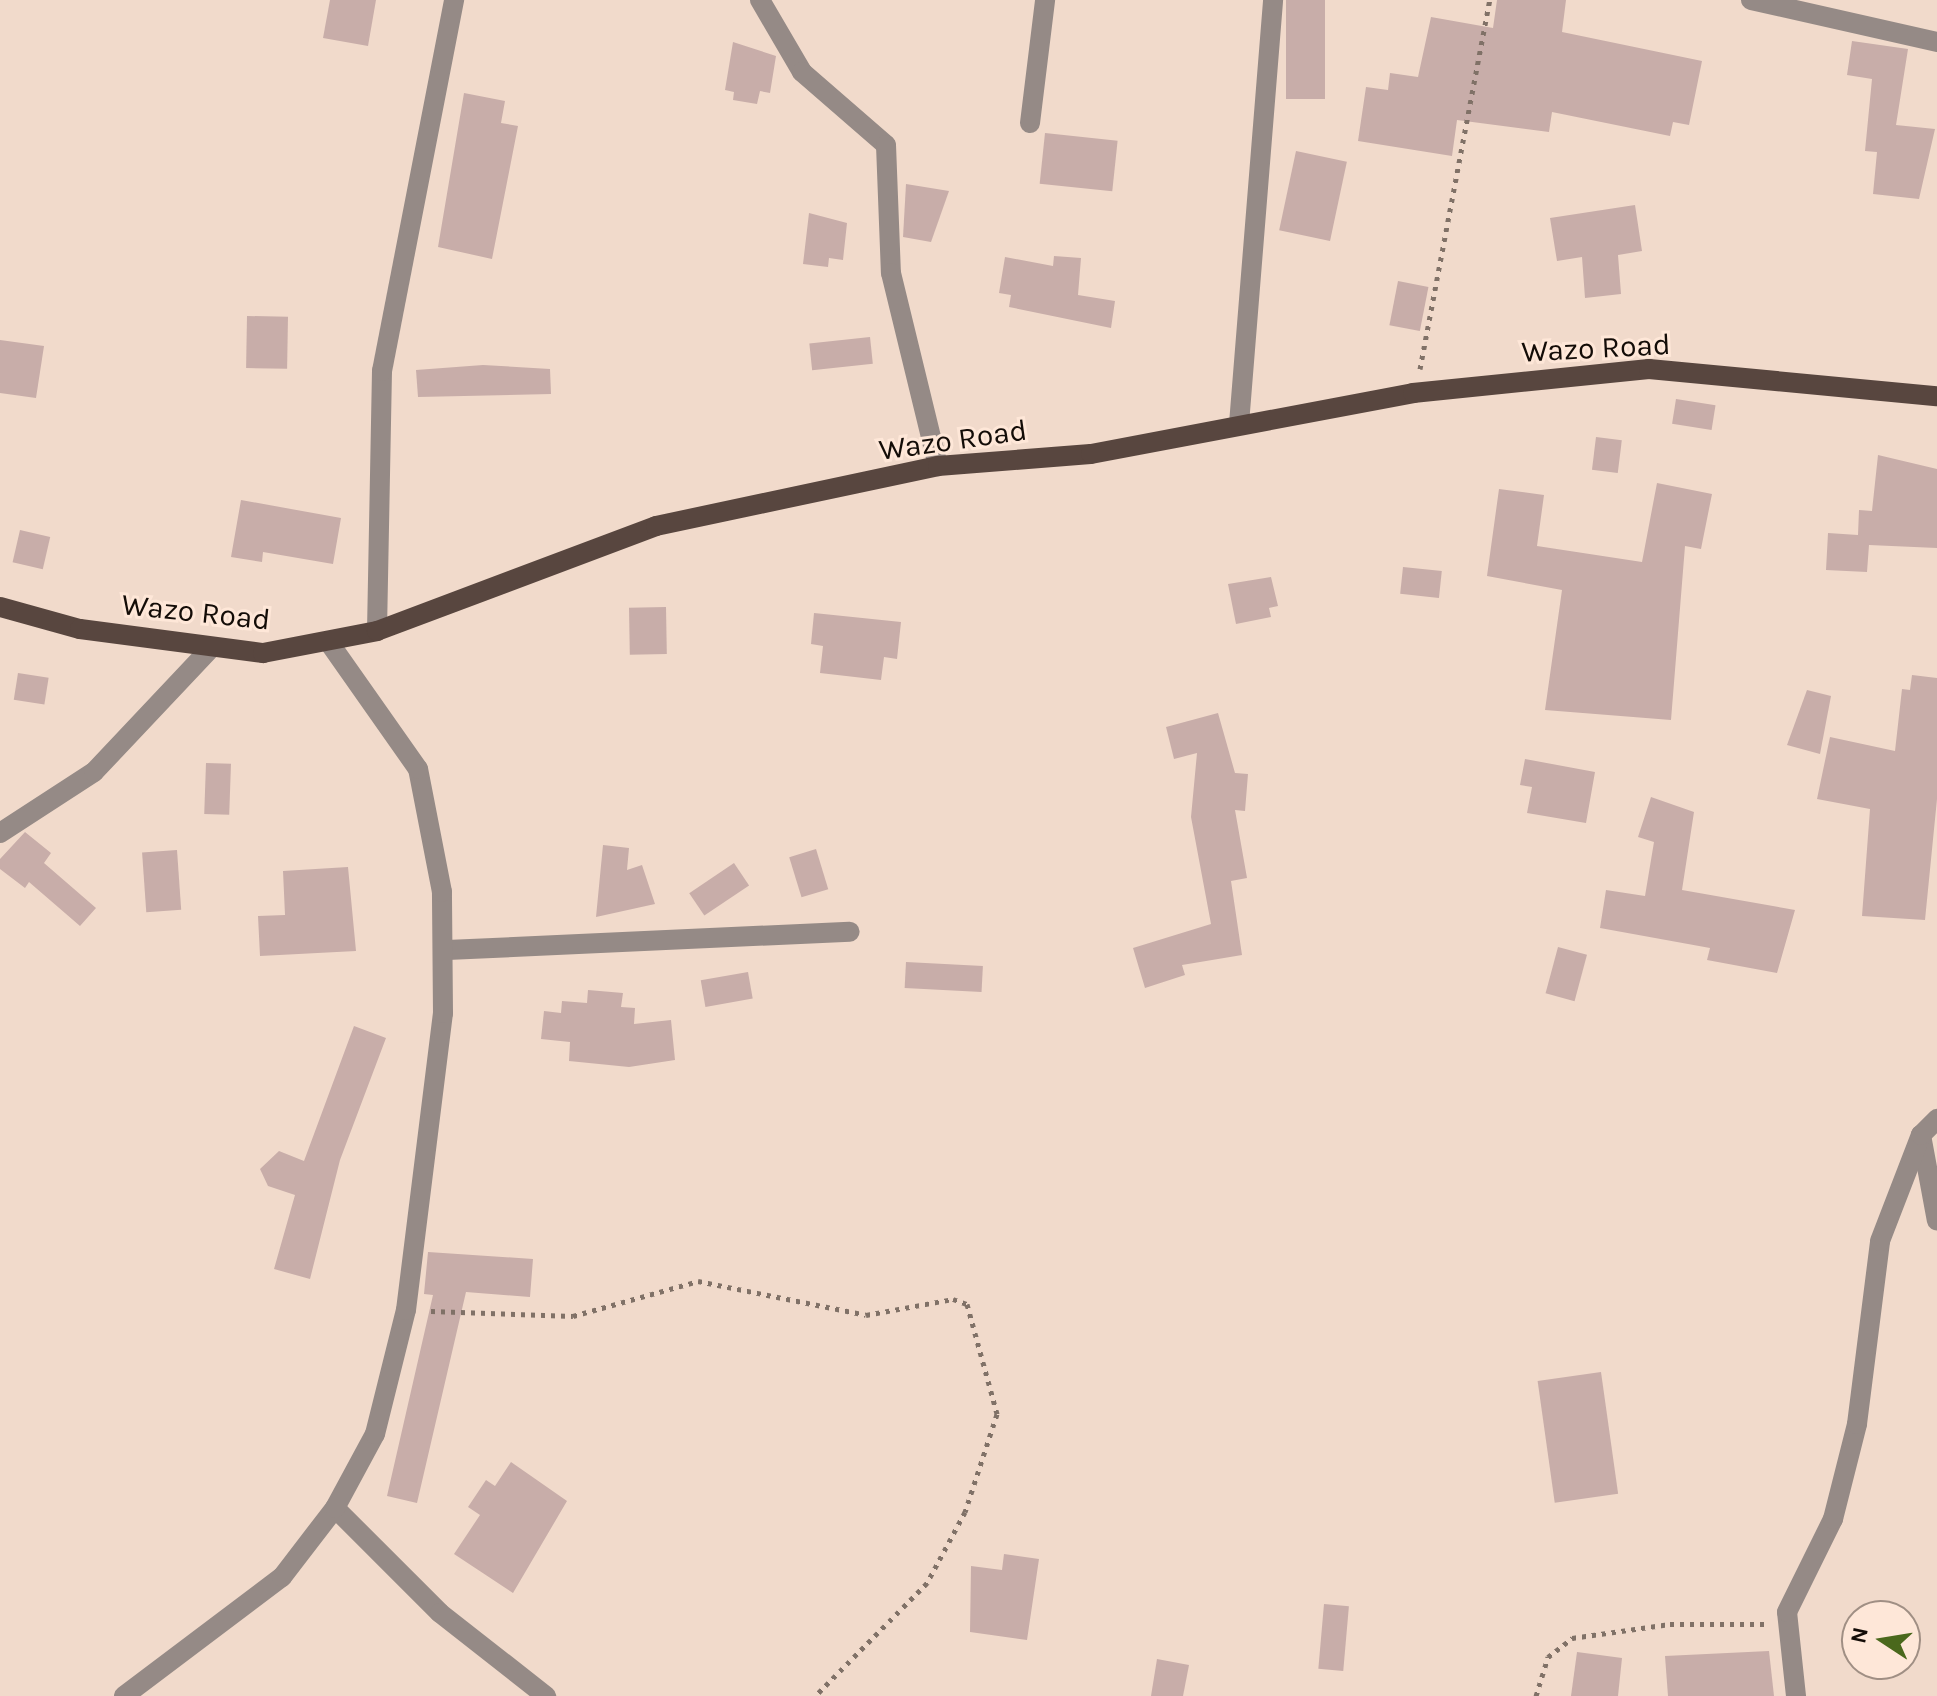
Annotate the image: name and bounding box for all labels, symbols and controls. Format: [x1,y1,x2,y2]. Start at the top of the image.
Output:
street label: Wazo Road [1521,326,1671,370]
street label: Wazo Road [877,412,1029,468]
street label: Wazo Road [120,586,272,638]
north arrow [1841,1600,1921,1680]
text: N [1845,1625,1874,1646]

